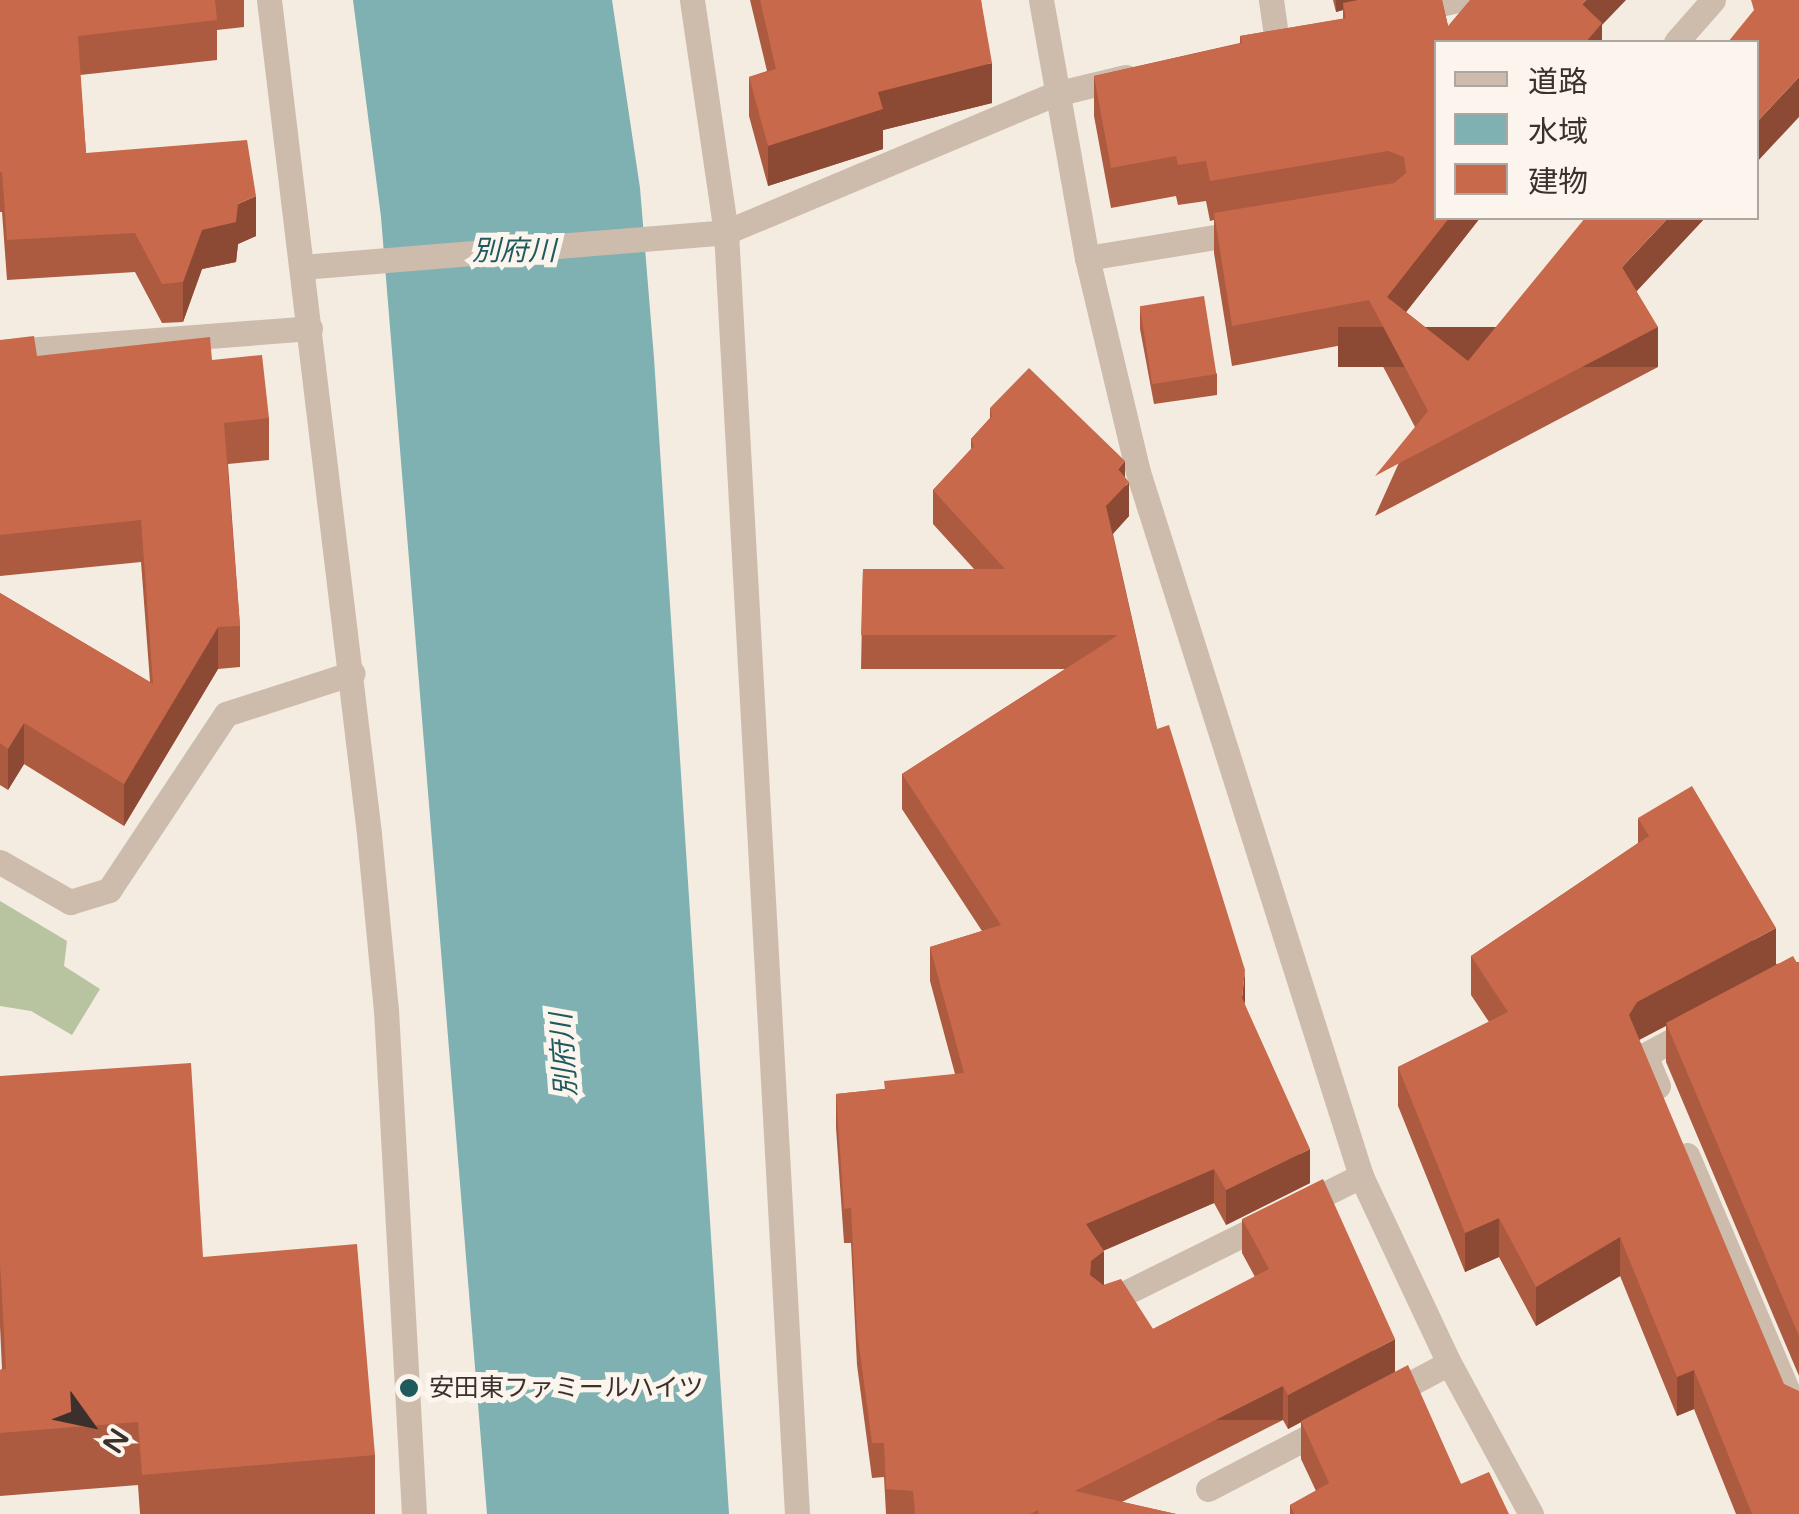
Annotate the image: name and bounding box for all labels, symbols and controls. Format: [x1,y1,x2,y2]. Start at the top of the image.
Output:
legend [1434,40,1759,220]
text: 道路 [1528,64,1588,101]
text: 水域 [1528,114,1588,151]
text: 建物 [1528,164,1588,201]
water label: 別府川 [472,234,556,268]
water label: 別府川 [544,1012,584,1098]
place label: 安田東ファミールハイツ [429,1373,704,1403]
north arrow [40,1374,140,1474]
marker: 安田東ファミールハイツ [398,1377,420,1399]
text: N [95,1422,136,1459]

